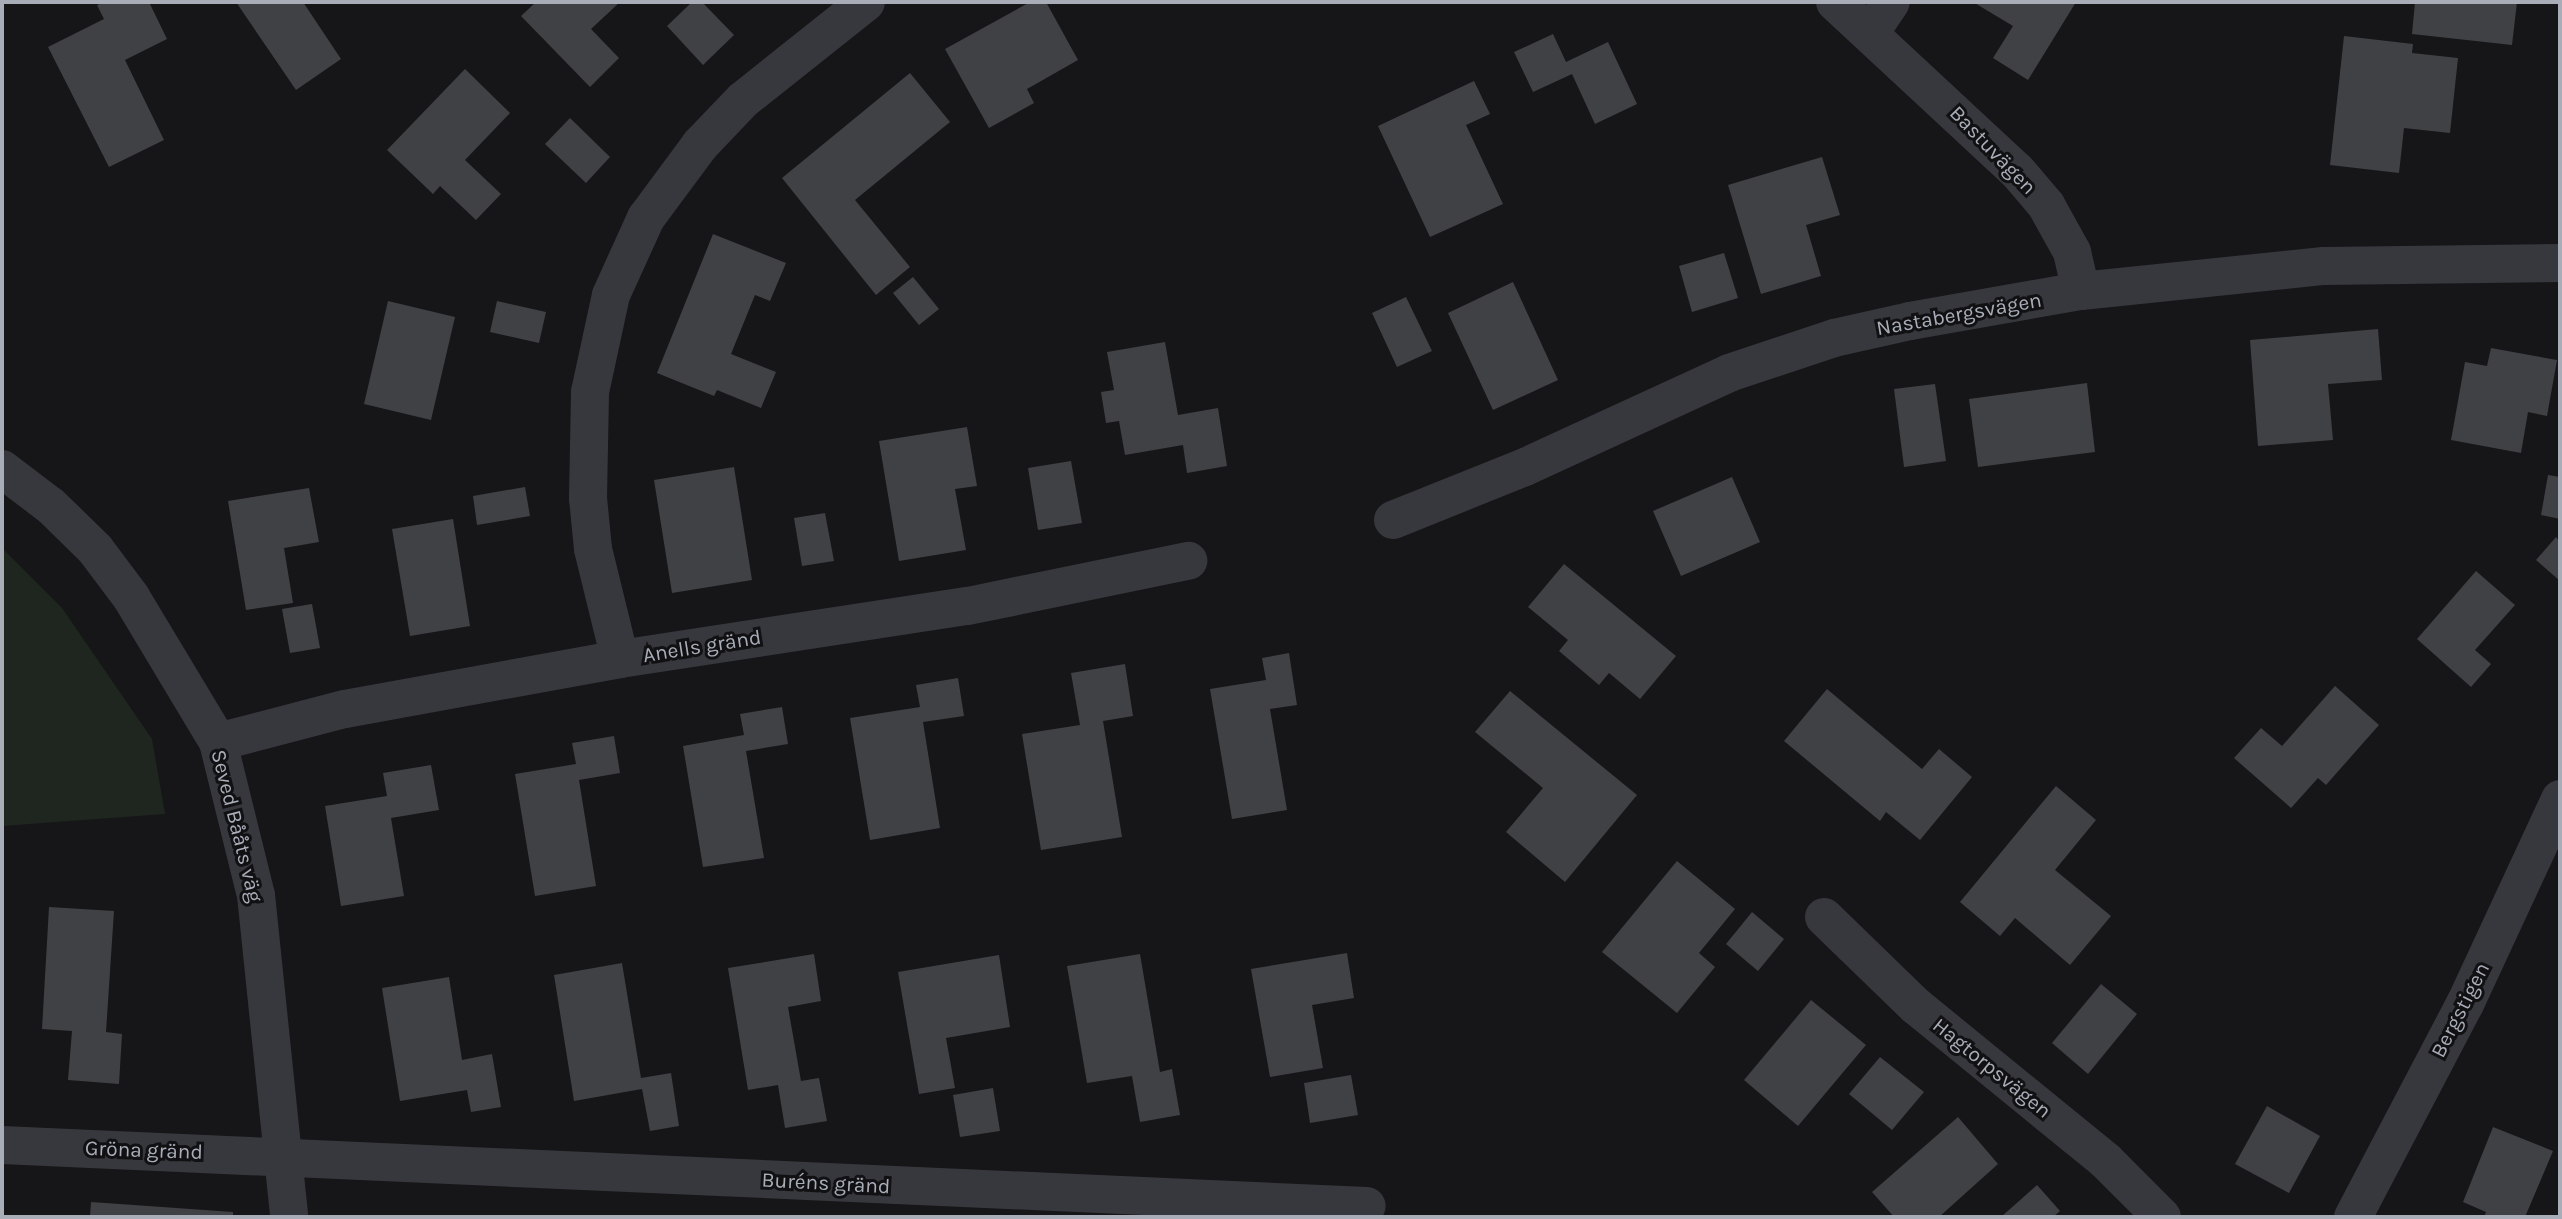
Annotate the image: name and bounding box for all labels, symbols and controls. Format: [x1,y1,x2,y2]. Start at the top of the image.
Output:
street label: Bastuvägen [1944,100,2042,200]
street label: Nastabergsvägen [1874,287,2044,341]
street label: Anells gränd [641,624,763,668]
street label: Seved Bååts väg [206,747,268,905]
street label: Bergstigen [2425,958,2495,1062]
street label: Hagtorpsvägen [1928,1013,2056,1123]
street label: Gröna gränd [85,1135,203,1165]
street label: Buréns gränd [761,1167,891,1199]

